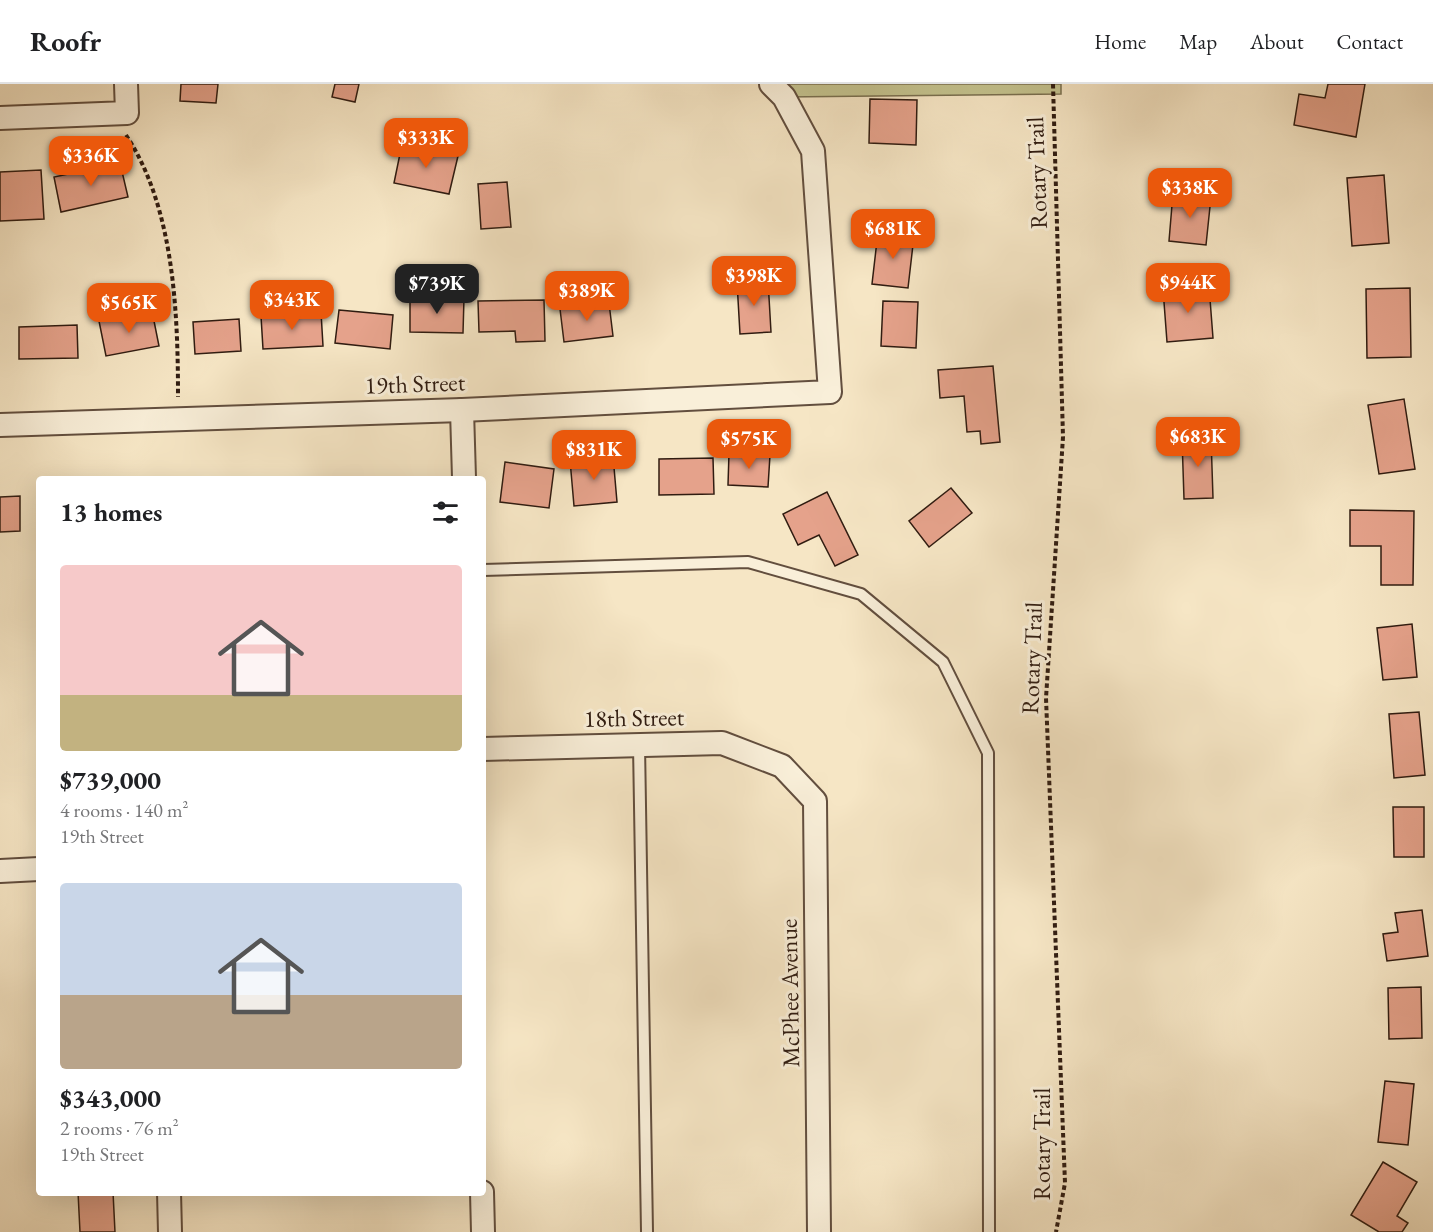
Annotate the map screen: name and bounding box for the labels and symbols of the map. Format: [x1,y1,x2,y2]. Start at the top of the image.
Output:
street label: Rotary Trail [1019,116,1054,230]
pin: $333K [384,118,468,169]
pin: $336K [49,136,133,187]
pin: $338K [1148,168,1232,219]
pin: $681K [851,209,935,260]
pin: $398K [712,256,796,307]
pin: $944K [1146,263,1230,314]
pin: $739K [395,264,479,315]
pin: $389K [545,271,629,322]
pin: $343K [250,280,334,331]
pin: $565K [87,283,171,334]
street label: 19th Street [364,366,466,401]
pin: $683K [1156,417,1240,468]
pin: $575K [707,419,791,470]
pin: $831K [552,430,636,481]
street label: Rotary Trail [1014,601,1049,715]
street label: 18th Street [583,701,685,734]
street label: McPhee Avenue [773,918,806,1068]
street label: Rotary Trail [1026,1088,1057,1200]

